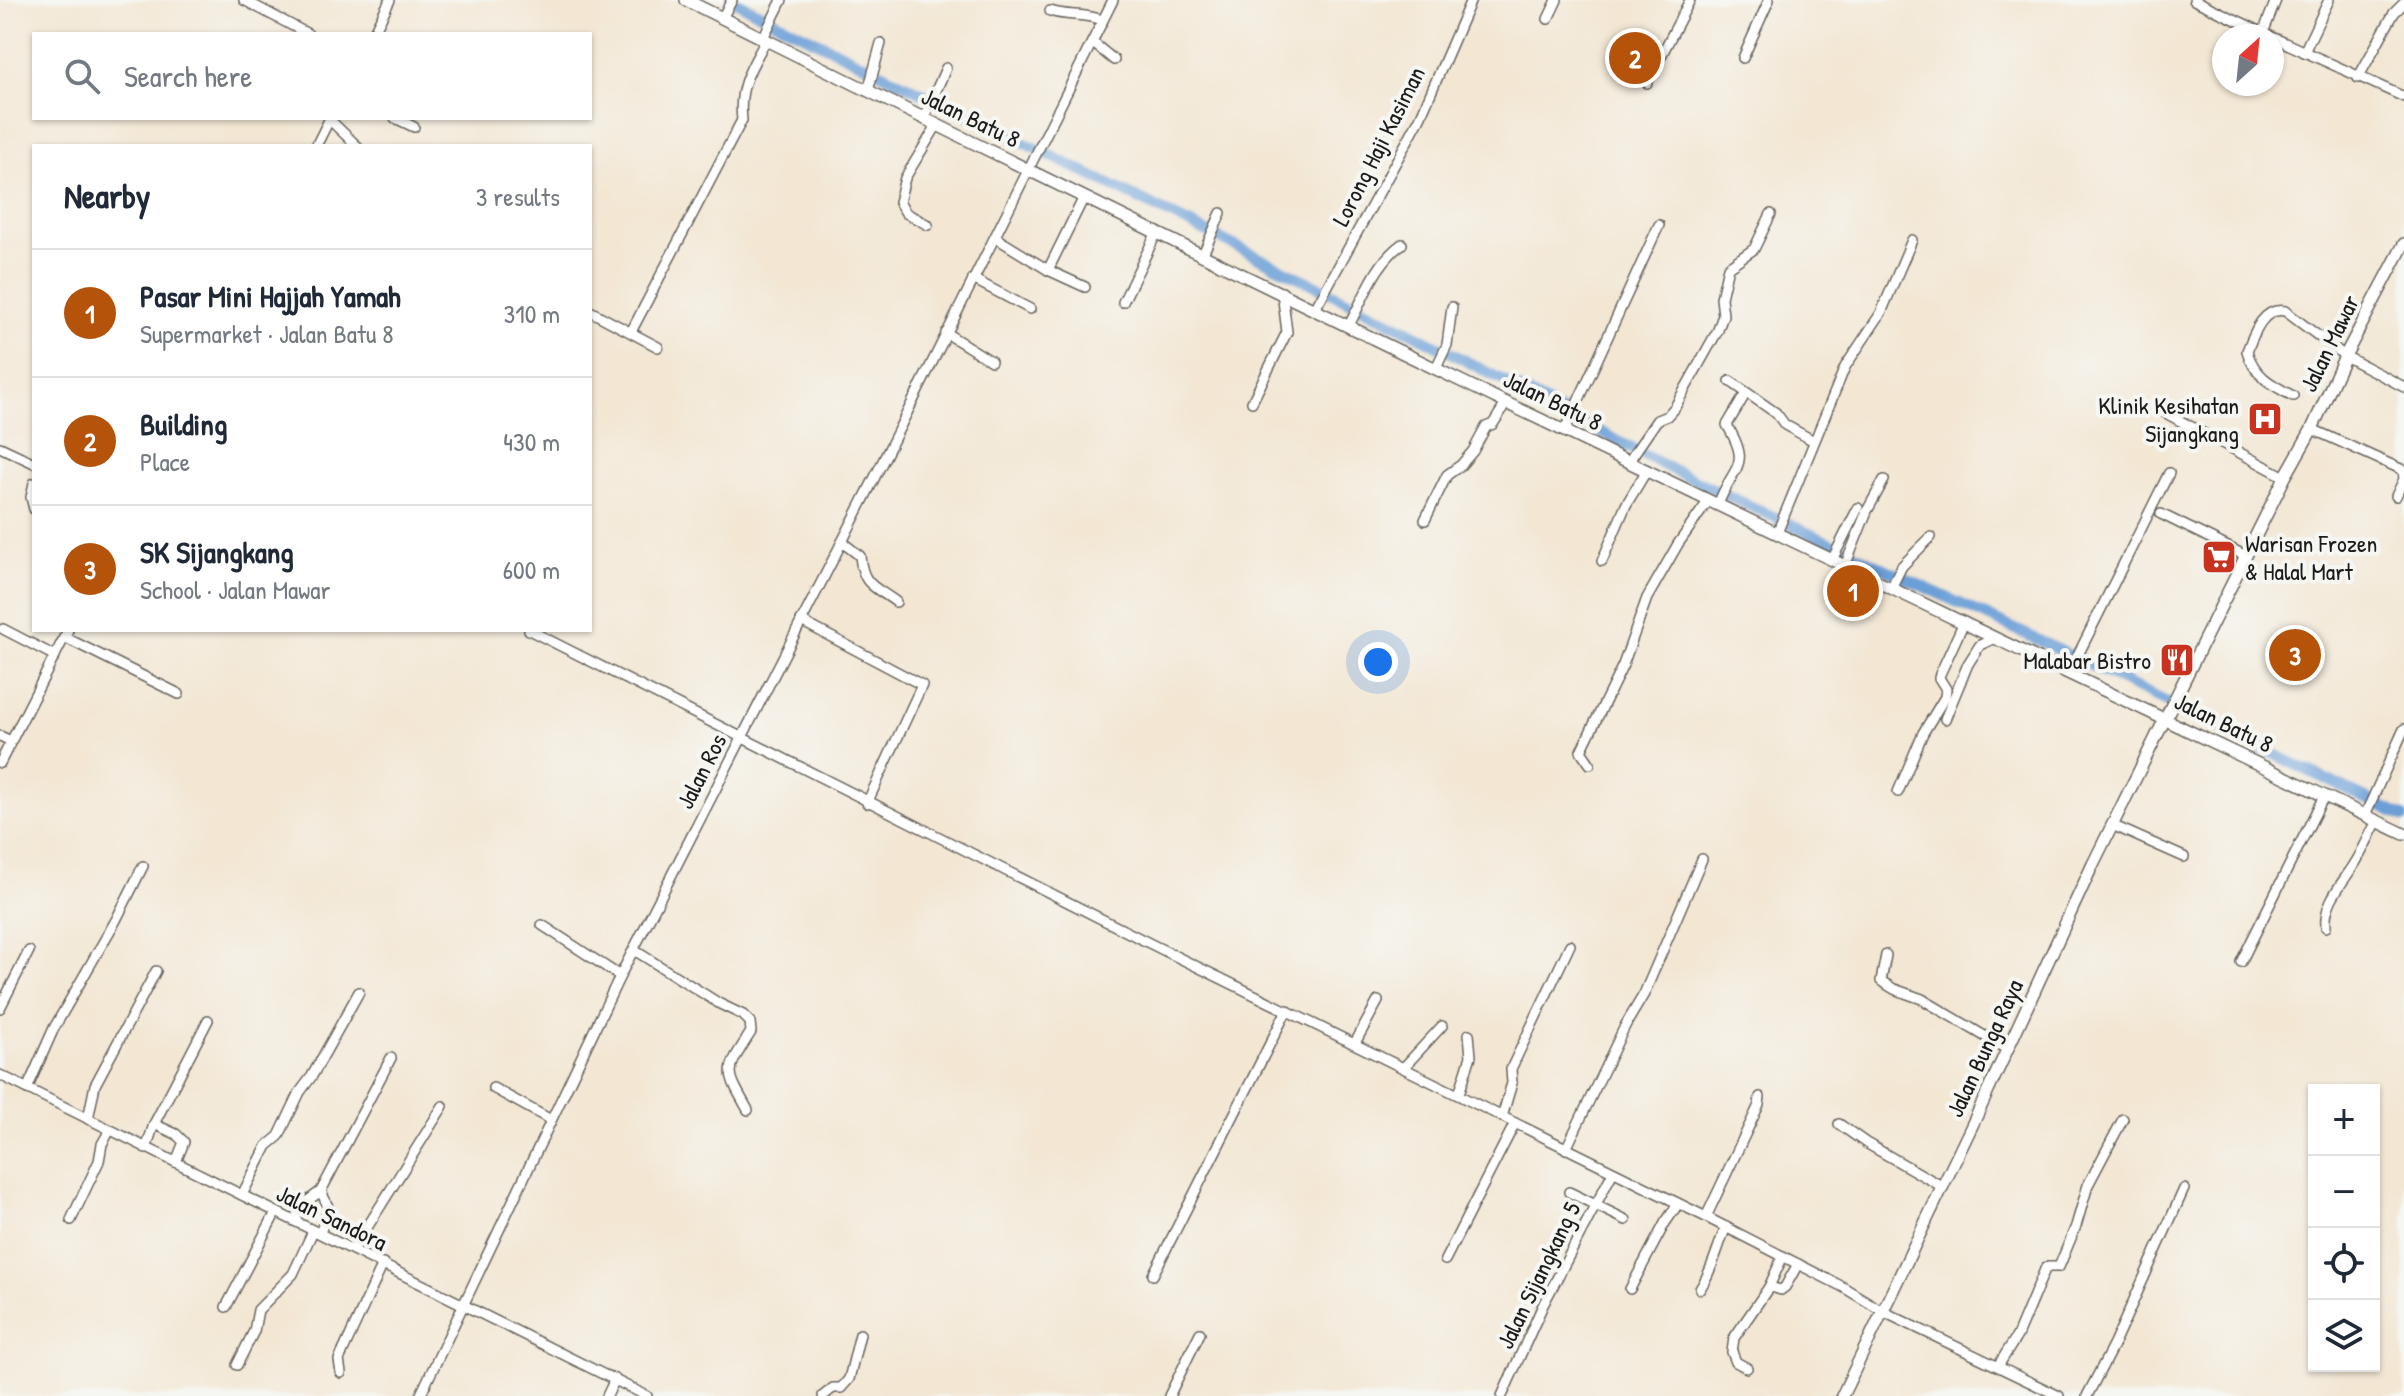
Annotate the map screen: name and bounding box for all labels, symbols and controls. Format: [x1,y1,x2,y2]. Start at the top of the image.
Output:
north arrow [2212,24,2284,96]
pin: 2 [1609,28,1661,88]
search box [32,32,592,120]
icon: search [60,54,104,98]
text: Search here [124,56,252,96]
street label: Lorong Haji Kasiman [1324,61,1432,231]
street label: Jalan Batu 8 [916,79,1026,155]
text: Nearby [64,173,150,219]
text: 3 results [476,179,560,214]
text: Pasar Mini Hajjah Yamah [140,276,401,316]
street label: Jalan Mawar [2292,289,2366,397]
text: 1 [85,296,95,331]
text: 310 m [504,296,560,331]
text: Supermarket · Jalan Batu 8 [140,316,394,351]
street label: Jalan Batu 8 [1498,362,1608,438]
place label: Klinik Kesihatan Sijangkang [2098,389,2239,449]
hospital icon: Klinik Kesihatan Sijangkang [2246,400,2284,438]
text: Building [140,404,227,444]
text: 2 [84,424,96,459]
text: 430 m [503,424,560,459]
text: Place [140,444,190,479]
place label: Warisan Frozen & Halal Mart [2245,527,2377,587]
text: SK Sijangkang [140,532,294,572]
supermarket icon: Warisan Frozen & Halal Mart [2200,538,2238,576]
text: 3 [84,552,96,587]
text: 600 m [503,552,560,587]
pin: 1 [1827,561,1879,621]
text: School · Jalan Mawar [140,572,331,607]
pin: 3 [2269,625,2321,685]
restaurant icon: Malabar Bistro [2158,641,2196,679]
your location [1358,642,1398,682]
place label: Malabar Bistro [2024,644,2151,676]
street label: Jalan Batu 8 [2169,684,2279,760]
street label: Jalan Ros [669,728,733,814]
street label: Jalan Bunga Raya [1938,974,2030,1122]
map controls [2308,1084,2380,1372]
button: + [2308,1084,2380,1156]
button: − [2308,1156,2380,1228]
street label: Jalan Sandora [271,1176,393,1258]
street label: Jalan Sijangkang 5 [1489,1196,1587,1354]
button: locate [2308,1228,2380,1300]
button: layers [2308,1300,2380,1372]

